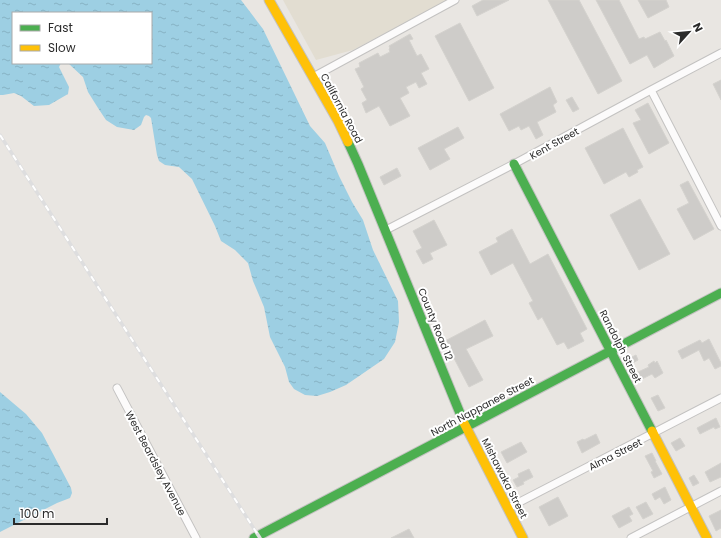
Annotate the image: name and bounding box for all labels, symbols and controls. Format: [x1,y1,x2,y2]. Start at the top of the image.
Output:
legend [12,12,152,64]
north arrow [669,12,709,52]
text: Fast [48,19,73,36]
text: N [689,20,707,35]
text: Slow [48,39,76,56]
street label: California Road [317,71,366,146]
street label: Kent Street [527,124,582,163]
street label: County Road 12 [414,286,457,363]
street label: Randolph Street [596,307,646,386]
street label: North Nappanee Street [428,373,537,440]
street label: West Beardsley Avenue [122,408,190,518]
street label: Alma Street [586,434,645,474]
street label: Mishawaka Street [478,435,531,521]
scale bar [14,500,107,526]
text: 100 m [20,505,54,522]

